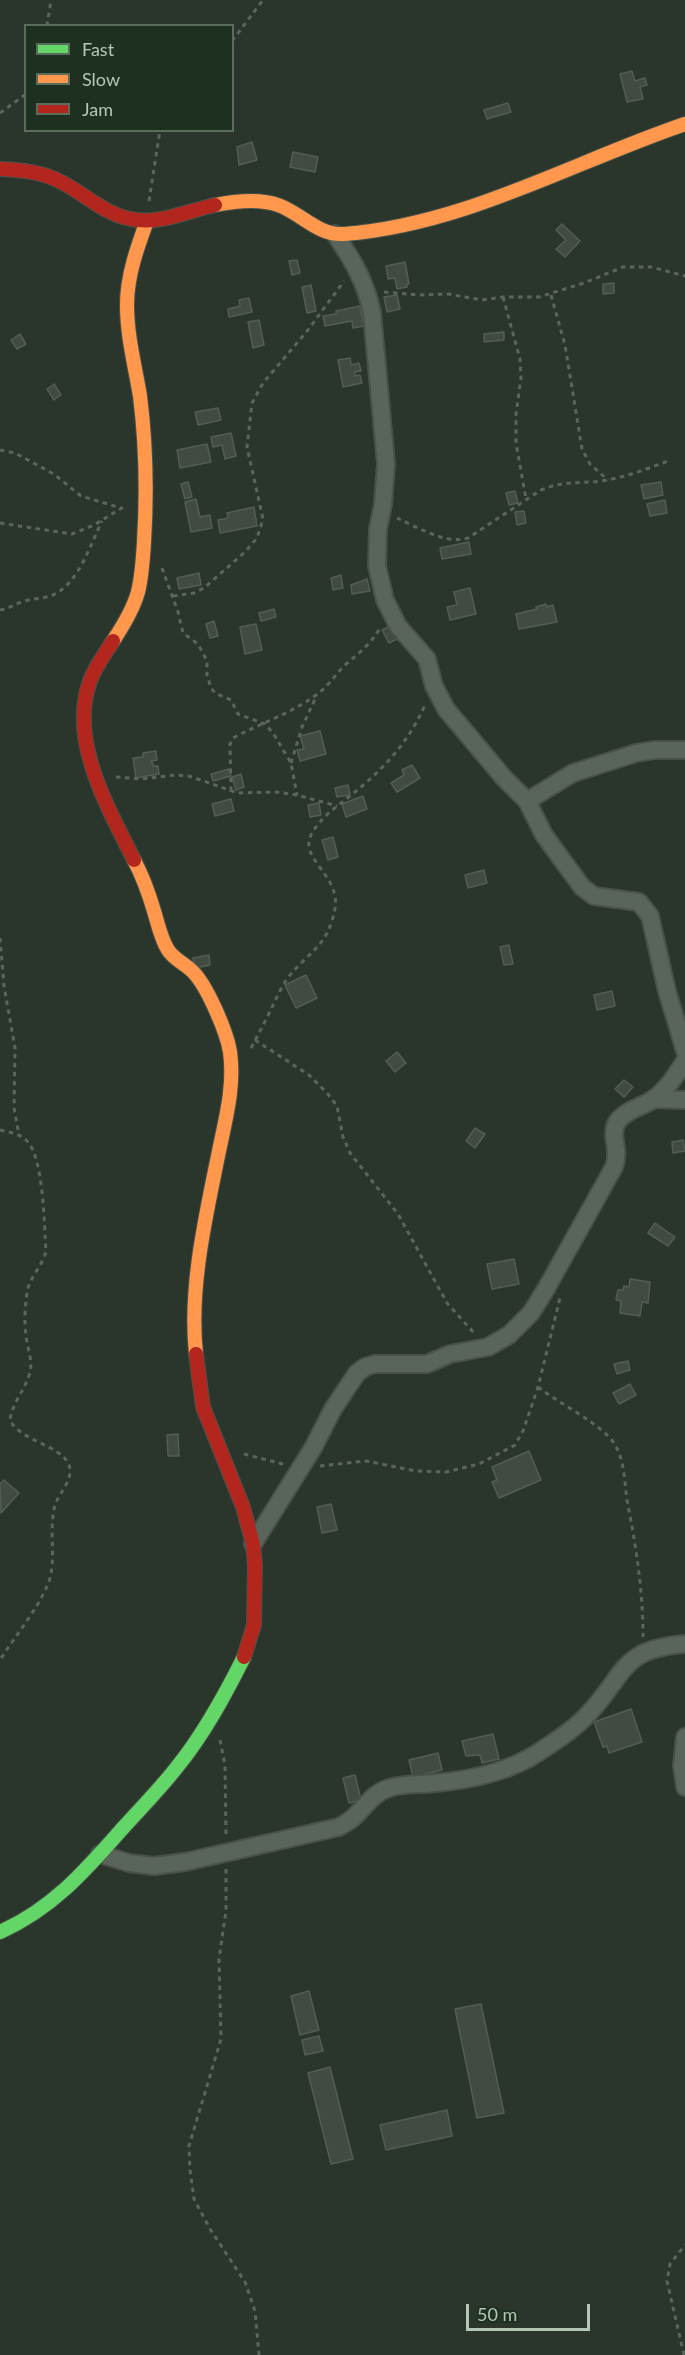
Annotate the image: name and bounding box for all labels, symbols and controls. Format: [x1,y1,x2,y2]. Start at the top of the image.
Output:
legend [24,24,234,132]
text: Fast [82,38,114,60]
text: Slow [82,68,120,90]
text: Jam [82,98,113,120]
scale bar [469,2292,594,2330]
text: 50 m [477,2303,517,2325]

